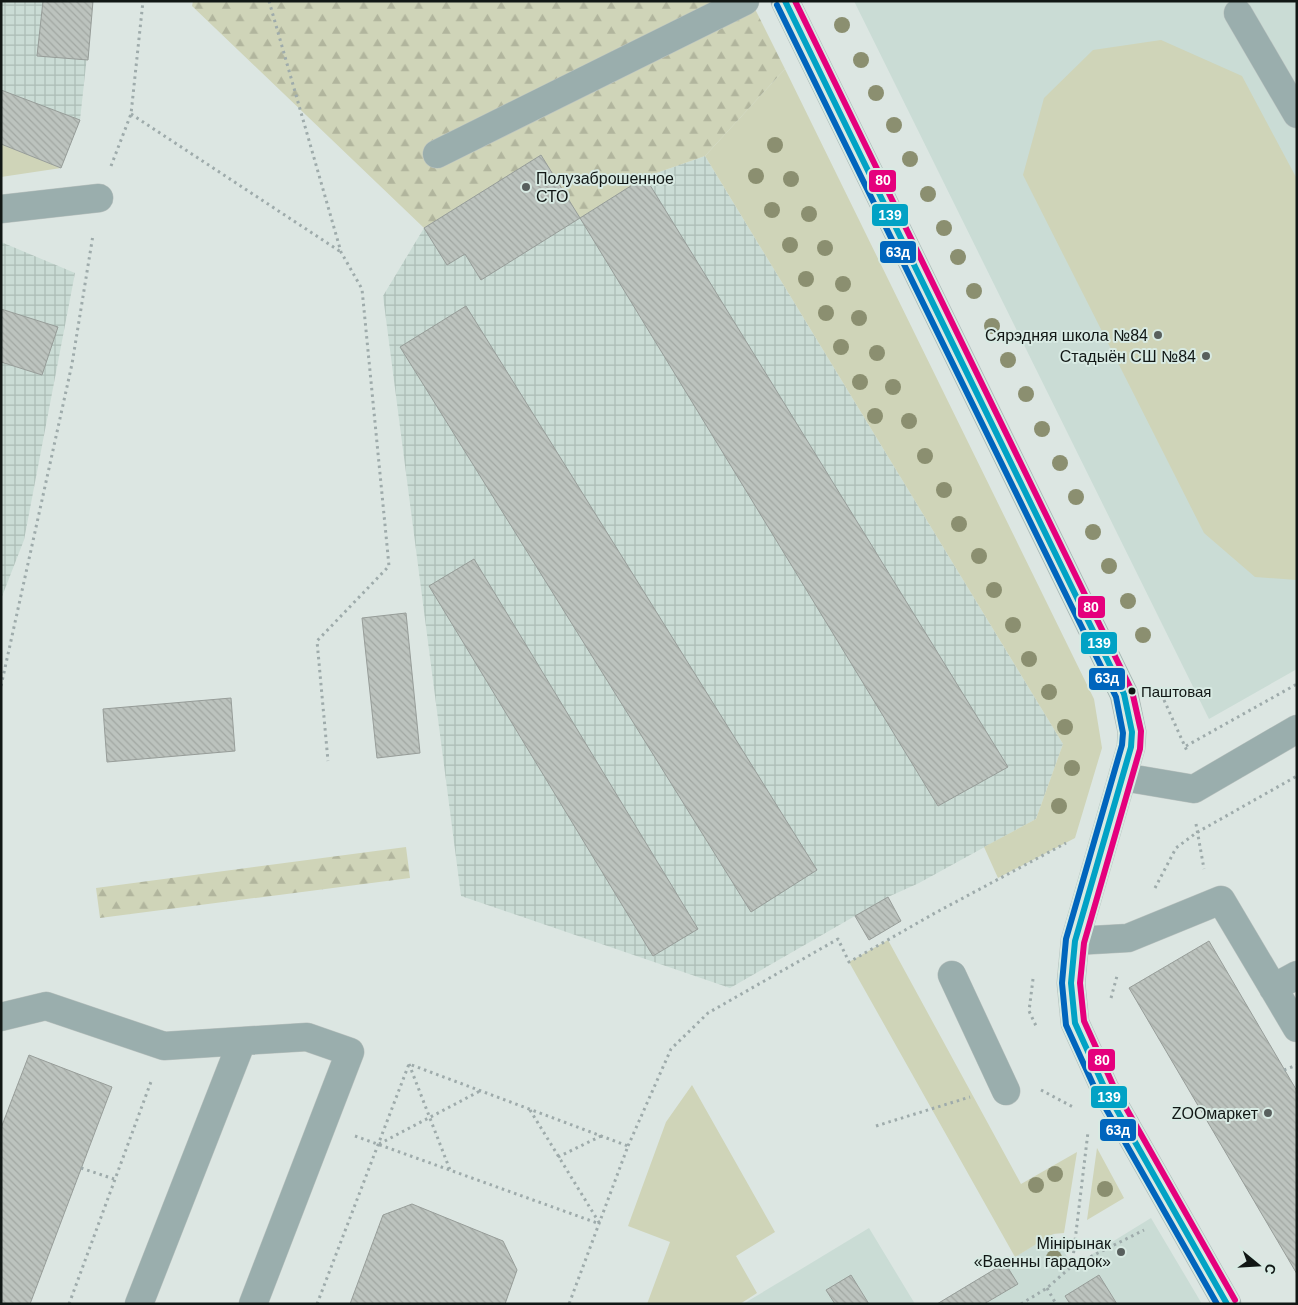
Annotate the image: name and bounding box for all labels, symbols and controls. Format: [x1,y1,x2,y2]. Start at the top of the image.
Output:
line badge: 80 [868,169,897,193]
place label: Полузаброшенное СТО [536,170,674,205]
text: 80 [875,172,891,188]
marker: Полузаброшенное СТО [520,181,532,193]
line badge: 139 [871,203,909,227]
text: 139 [878,207,902,223]
line badge: 63д [879,240,917,264]
text: 63д [886,244,910,260]
place label: Сярэдняя школа №84 [985,327,1148,344]
marker: Сярэдняя школа №84 [1152,329,1164,341]
place label: Стадыён СШ №84 [1060,348,1196,365]
marker: Стадыён СШ №84 [1200,350,1212,362]
line badge: 80 [1077,595,1106,619]
text: 80 [1083,599,1099,615]
line badge: 139 [1080,631,1118,655]
text: 139 [1087,635,1111,651]
line badge: 63д [1088,667,1126,691]
text: 63д [1095,670,1119,686]
place label: Паштовая [1141,683,1211,700]
marker: Паштовая [1127,686,1137,696]
line badge: 80 [1087,1048,1116,1072]
text: 80 [1094,1052,1110,1068]
line badge: 139 [1090,1085,1128,1109]
text: 139 [1097,1089,1121,1105]
place label: ZOOмаркет [1172,1105,1259,1122]
marker: ZOOмаркет [1262,1107,1274,1119]
line badge: 63д [1099,1118,1137,1142]
text: 63д [1106,1122,1130,1138]
place label: Мінірынак «Ваенны гарадок» [974,1235,1112,1270]
north arrow [1233,1240,1283,1290]
marker: Мінірынак «Ваенны гарадок» [1115,1246,1127,1258]
text: С [1261,1262,1280,1276]

